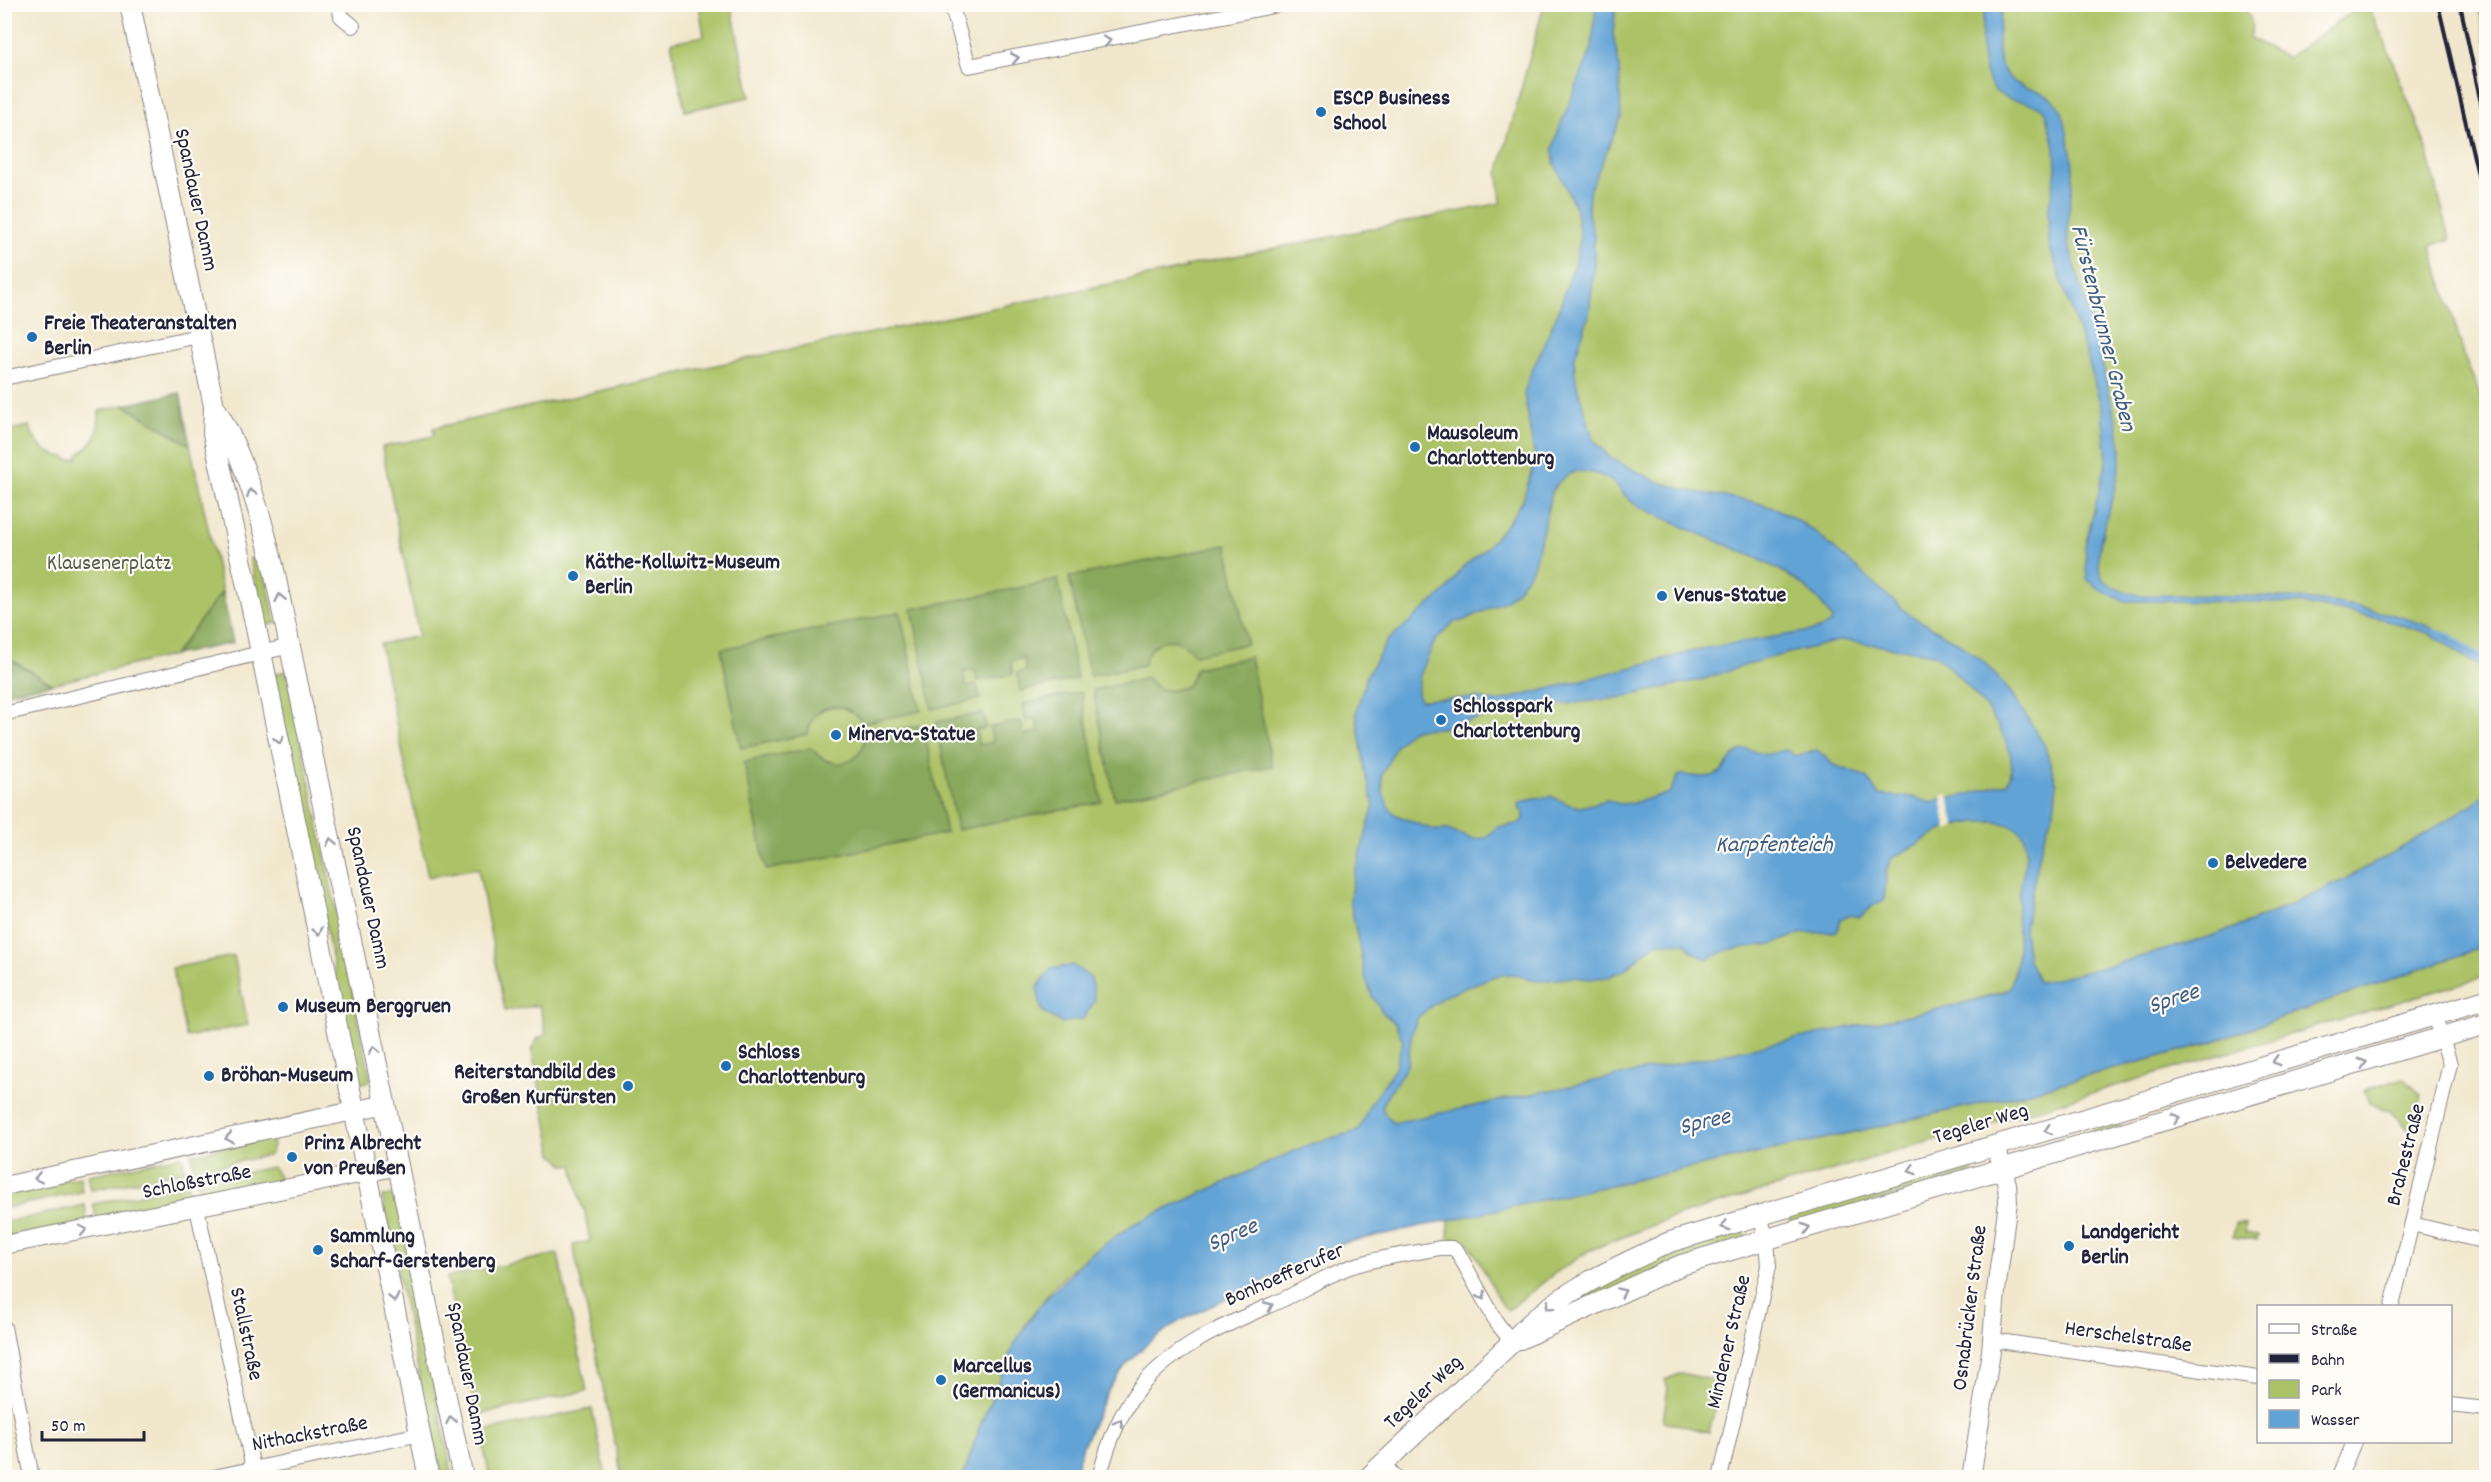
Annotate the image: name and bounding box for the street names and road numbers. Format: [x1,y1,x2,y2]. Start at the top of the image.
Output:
street label: Spandauer Damm [165,126,225,274]
street label: Spandauer Damm [337,824,397,972]
street label: Tegeler Weg [1930,1096,2032,1154]
street label: Brahestraße [2379,1100,2435,1210]
street label: Schloßstraße [140,1157,254,1209]
street label: Osnabrücker Straße [1945,1223,1997,1393]
street label: Bonhoefferufer [1220,1236,1350,1316]
street label: Mindener Straße [1700,1272,1760,1412]
street label: Stallstraße [220,1285,270,1383]
street label: Spandauer Damm [437,1300,495,1448]
street label: Herschelstraße [2062,1314,2194,1362]
street label: Tegeler Weg [1378,1348,1470,1438]
street label: Nithackstraße [249,1409,371,1461]

